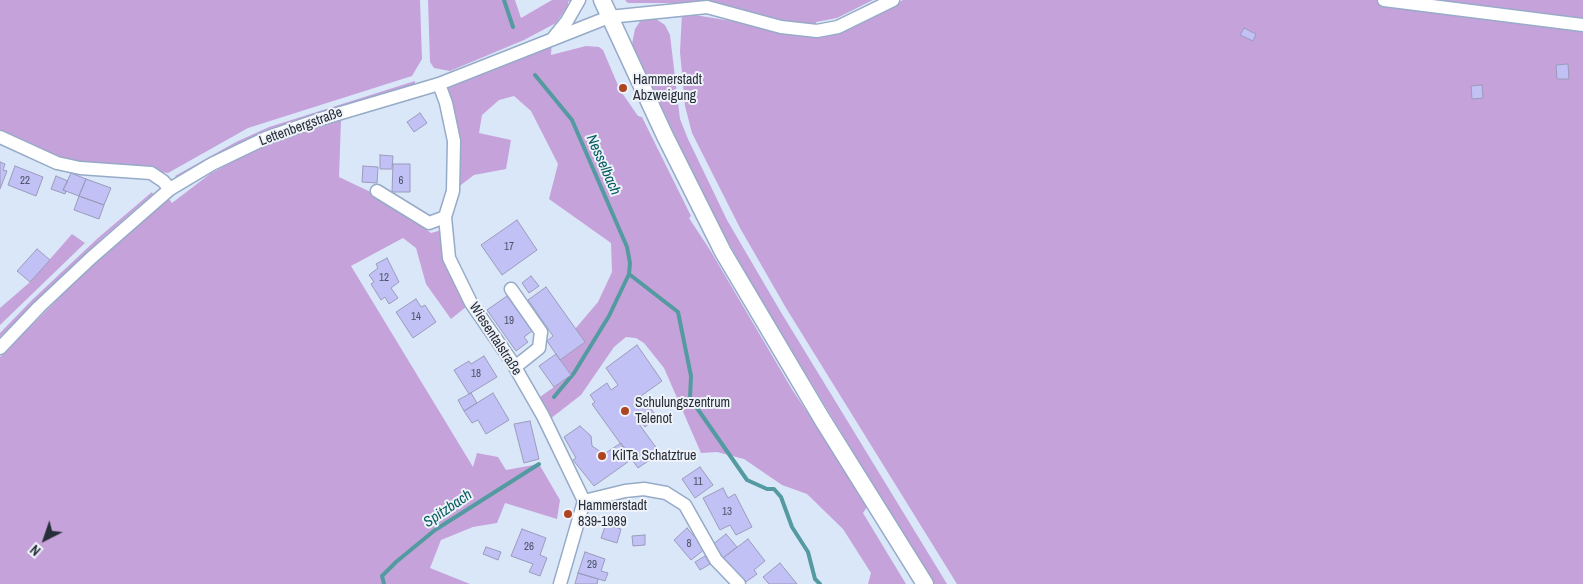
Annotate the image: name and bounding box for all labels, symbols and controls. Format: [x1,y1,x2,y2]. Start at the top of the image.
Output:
place label: Hammerstadt Abzweigung [633,72,702,104]
marker: Hammerstadt Abzweigung [617,82,629,94]
street label: Lettenbergstraße [257,104,345,150]
water label: Nesselbach [582,132,624,198]
house number: 22 [20,174,30,188]
house number: 6 [398,174,404,188]
house number: 17 [504,240,514,254]
house number: 12 [379,271,389,285]
street label: Wiesentalstraße [465,299,525,379]
house number: 14 [411,310,421,324]
house number: 19 [504,314,514,328]
house number: 18 [471,367,481,381]
place label: Schulungszentrum Telenot [635,395,730,428]
marker: Schulungszentrum Telenot [619,405,631,417]
place label: KiITa Schatztrue [612,448,696,464]
marker: KiITa Schatztrue [596,450,608,462]
house number: 11 [693,475,703,489]
water label: Spitzbach [420,486,476,532]
place label: Hammerstadt 839-1989 [578,498,647,530]
house number: 13 [722,505,732,519]
marker: Hammerstadt 839-1989 [562,508,574,520]
north arrow [20,514,70,564]
house number: 8 [686,537,692,551]
house number: 26 [524,540,534,554]
text: N [26,541,44,560]
house number: 29 [587,558,597,572]

